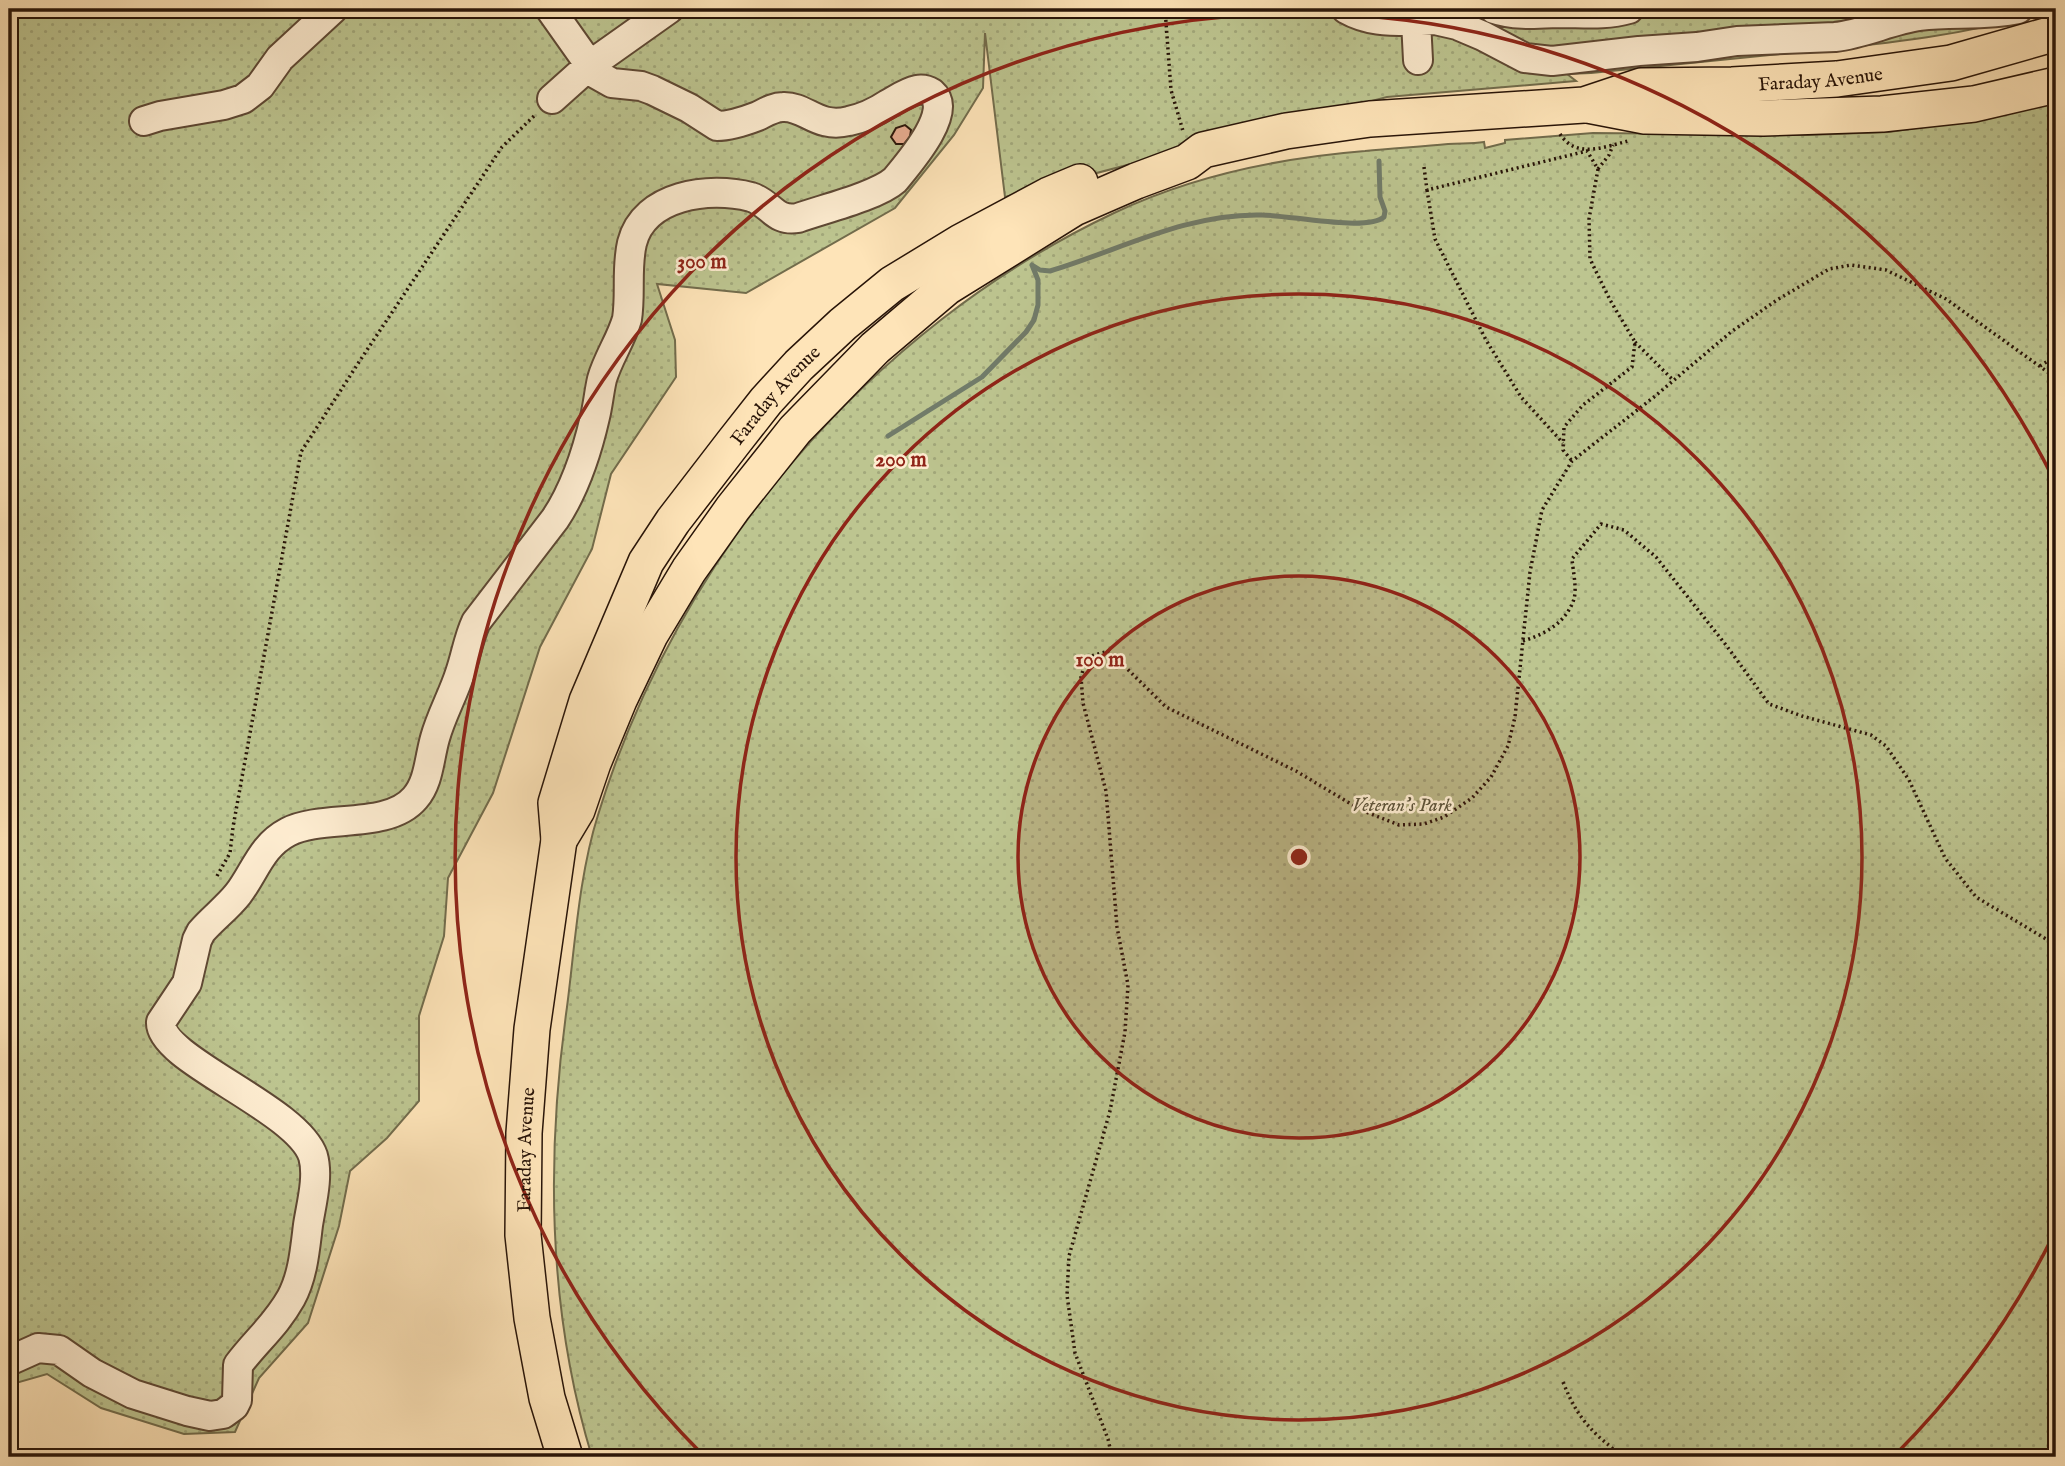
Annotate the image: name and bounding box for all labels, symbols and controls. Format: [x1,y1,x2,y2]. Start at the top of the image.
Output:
street label: Faraday Avenue [1758,63,1885,97]
text: 300 m [677,249,727,276]
street label: Faraday Avenue [726,341,826,450]
text: 200 m [875,447,927,474]
text: 100 m [1075,647,1125,674]
park label: Veteran's Park [1352,794,1452,818]
centre of rings [1287,845,1311,869]
street label: Faraday Avenue [513,1086,542,1212]

